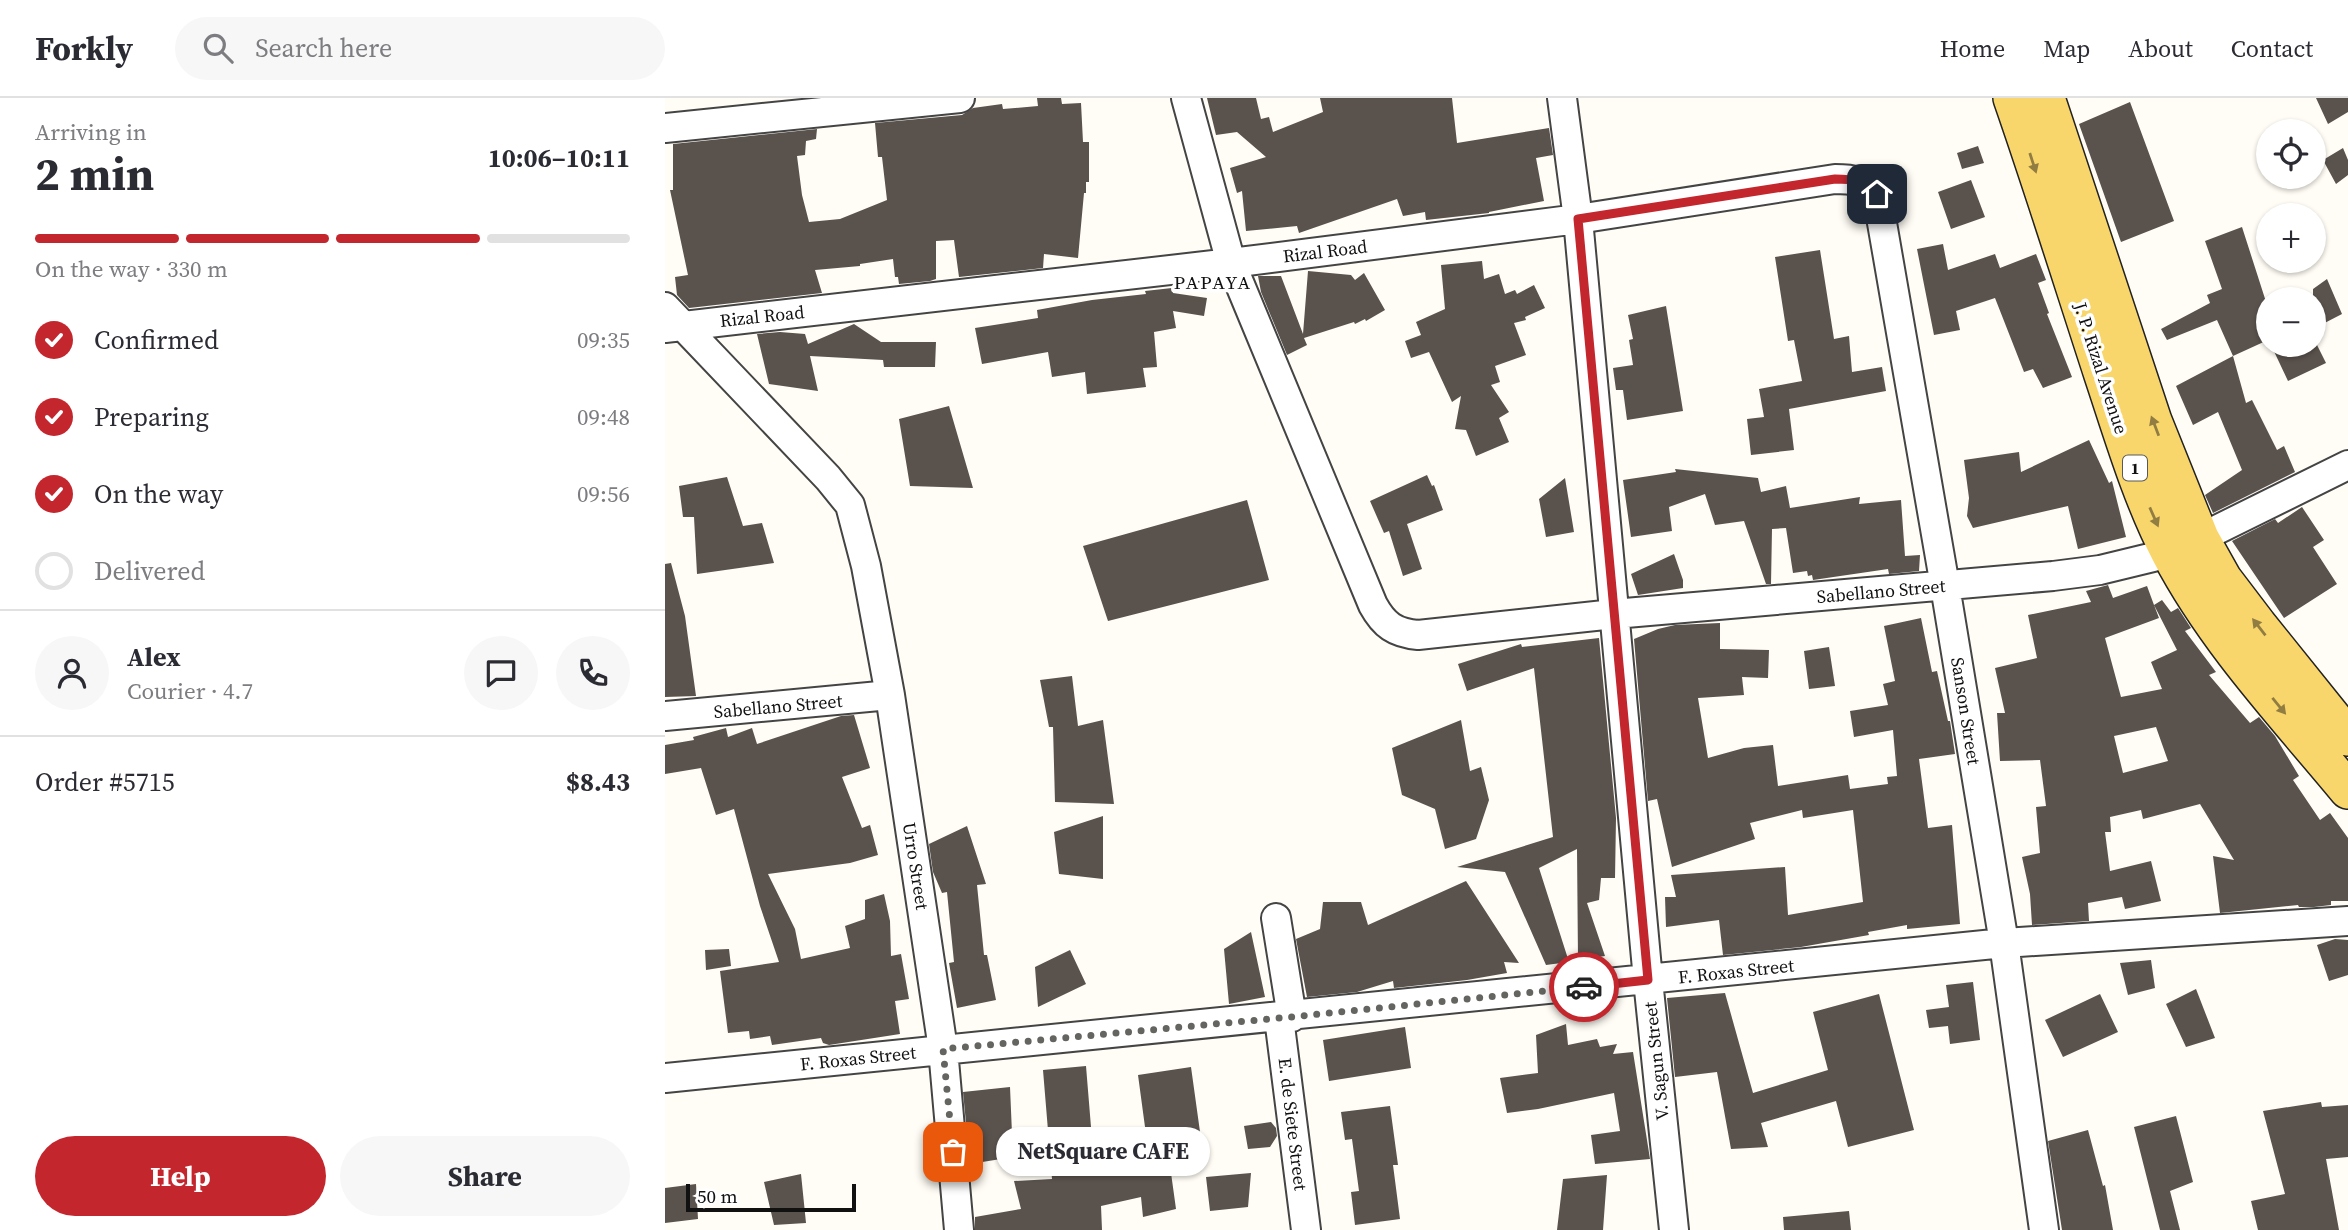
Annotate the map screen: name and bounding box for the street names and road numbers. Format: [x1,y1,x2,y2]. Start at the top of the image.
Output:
street label: Rizal Road [1281,233,1369,269]
street label: J. P. Rizal Avenue [2068,298,2134,437]
street label: Rizal Road [719,299,805,333]
road number: 1 [2123,456,2147,480]
street label: Sabellano Street [1816,573,1946,609]
street label: Sanson Street [1945,655,1987,767]
street label: Sabellano Street [713,688,843,724]
street label: Urro Street [897,820,935,912]
street label: F. Roxas Street [1677,952,1795,990]
street label: V. Sagun Street [1637,1000,1675,1121]
street label: F. Roxas Street [799,1039,917,1077]
street label: E. de Siete Street [1272,1056,1314,1192]

